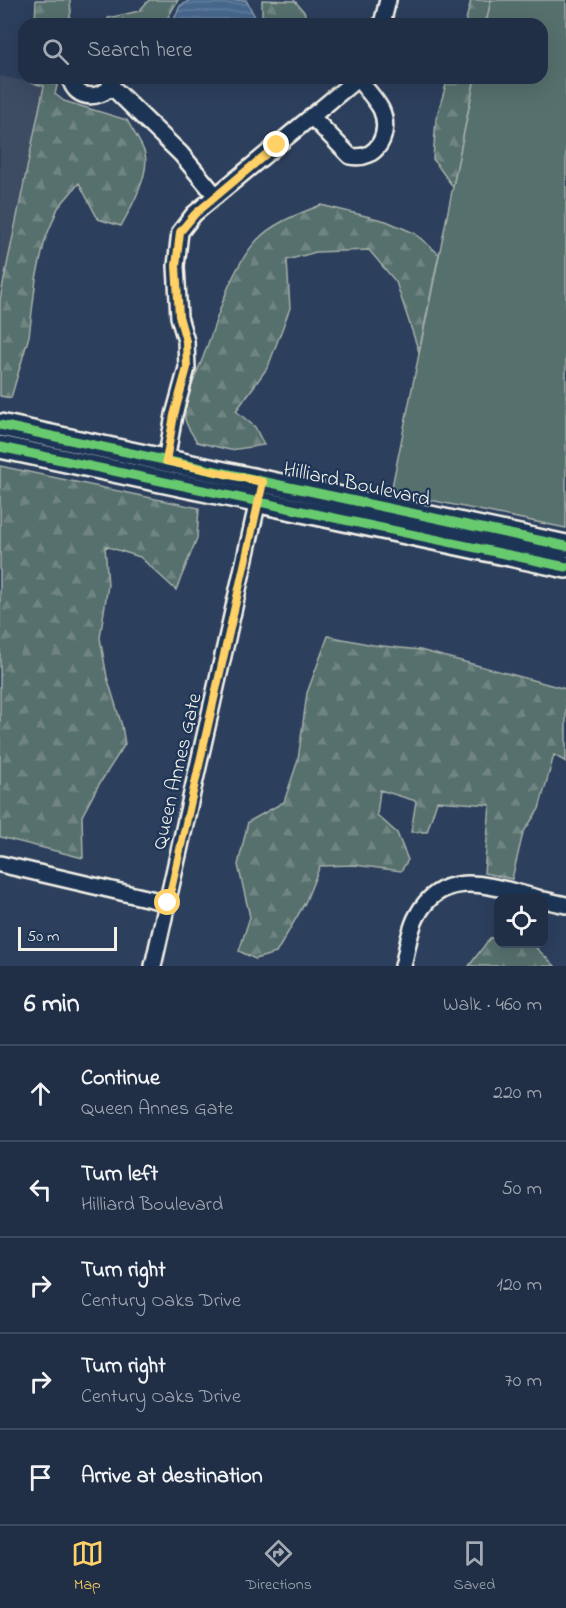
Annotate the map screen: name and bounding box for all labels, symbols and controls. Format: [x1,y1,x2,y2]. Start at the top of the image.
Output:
search box [18,18,548,84]
icon: search [39,35,72,68]
text: Search here [87,35,192,67]
route end [263,131,289,157]
street label: Hilliard Boulevard [280,455,433,515]
street label: Queen Annes Gate [145,690,211,853]
route start [154,889,180,915]
map controls [494,894,548,948]
button: locate [494,894,548,948]
scale bar [18,924,117,952]
text: 50 m [27,925,59,949]
text: 6 min [24,986,80,1024]
text: Walk · 460 m [443,991,542,1020]
text: Continue [81,1063,160,1095]
icon: ahead [24,1077,57,1110]
text: 220 m [493,1079,542,1108]
text: Queen Annes Gate [81,1095,233,1124]
text: Turn left [81,1159,158,1191]
icon: left [24,1173,57,1206]
text: 50 m [501,1175,542,1204]
text: Hilliard Boulevard [81,1191,223,1220]
text: Turn right [81,1255,166,1287]
icon: right [24,1269,57,1302]
text: 120 m [497,1271,542,1300]
text: Century Oaks Drive [81,1287,241,1316]
text: Turn right [81,1351,166,1383]
icon: right [24,1365,57,1398]
text: 70 m [505,1367,542,1396]
text: Century Oaks Drive [81,1383,241,1412]
icon: arrive [24,1461,57,1494]
text: Arrive at destination [81,1461,263,1493]
tab: Map [71,1537,104,1597]
tab: Directions [245,1537,312,1597]
tab: Saved [453,1537,495,1597]

